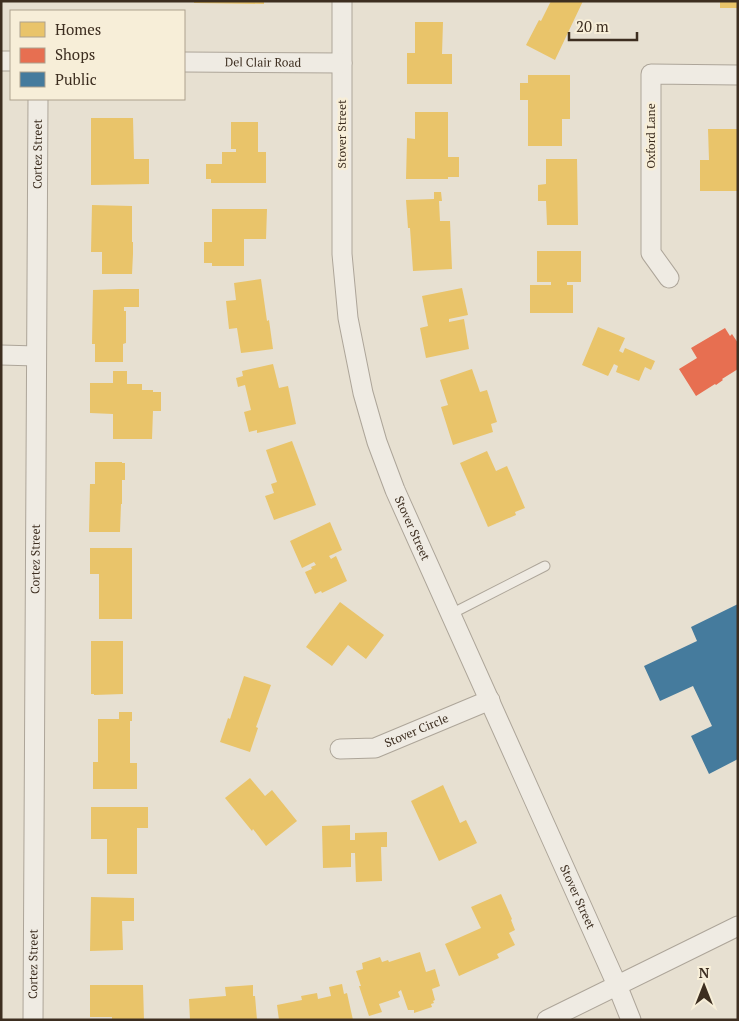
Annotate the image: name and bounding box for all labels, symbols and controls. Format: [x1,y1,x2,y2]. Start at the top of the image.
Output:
legend [10,10,185,100]
scale bar [569,10,636,42]
text: 20 m [576,16,609,36]
text: Homes [55,19,101,39]
text: Shops [55,44,95,64]
street label: Del Clair Road [225,54,302,70]
text: Public [55,69,97,89]
street label: Stover Street [334,99,349,168]
street label: Oxford Lane [643,103,658,169]
street label: Cortez Street [30,118,45,189]
street label: Stover Street [392,494,434,563]
street label: Cortez Street [27,523,43,594]
street label: Stover Circle [382,710,451,750]
street label: Stover Street [557,862,599,932]
street label: Cortez Street [25,928,40,999]
north arrow [679,961,729,1011]
text: N [699,963,710,982]

